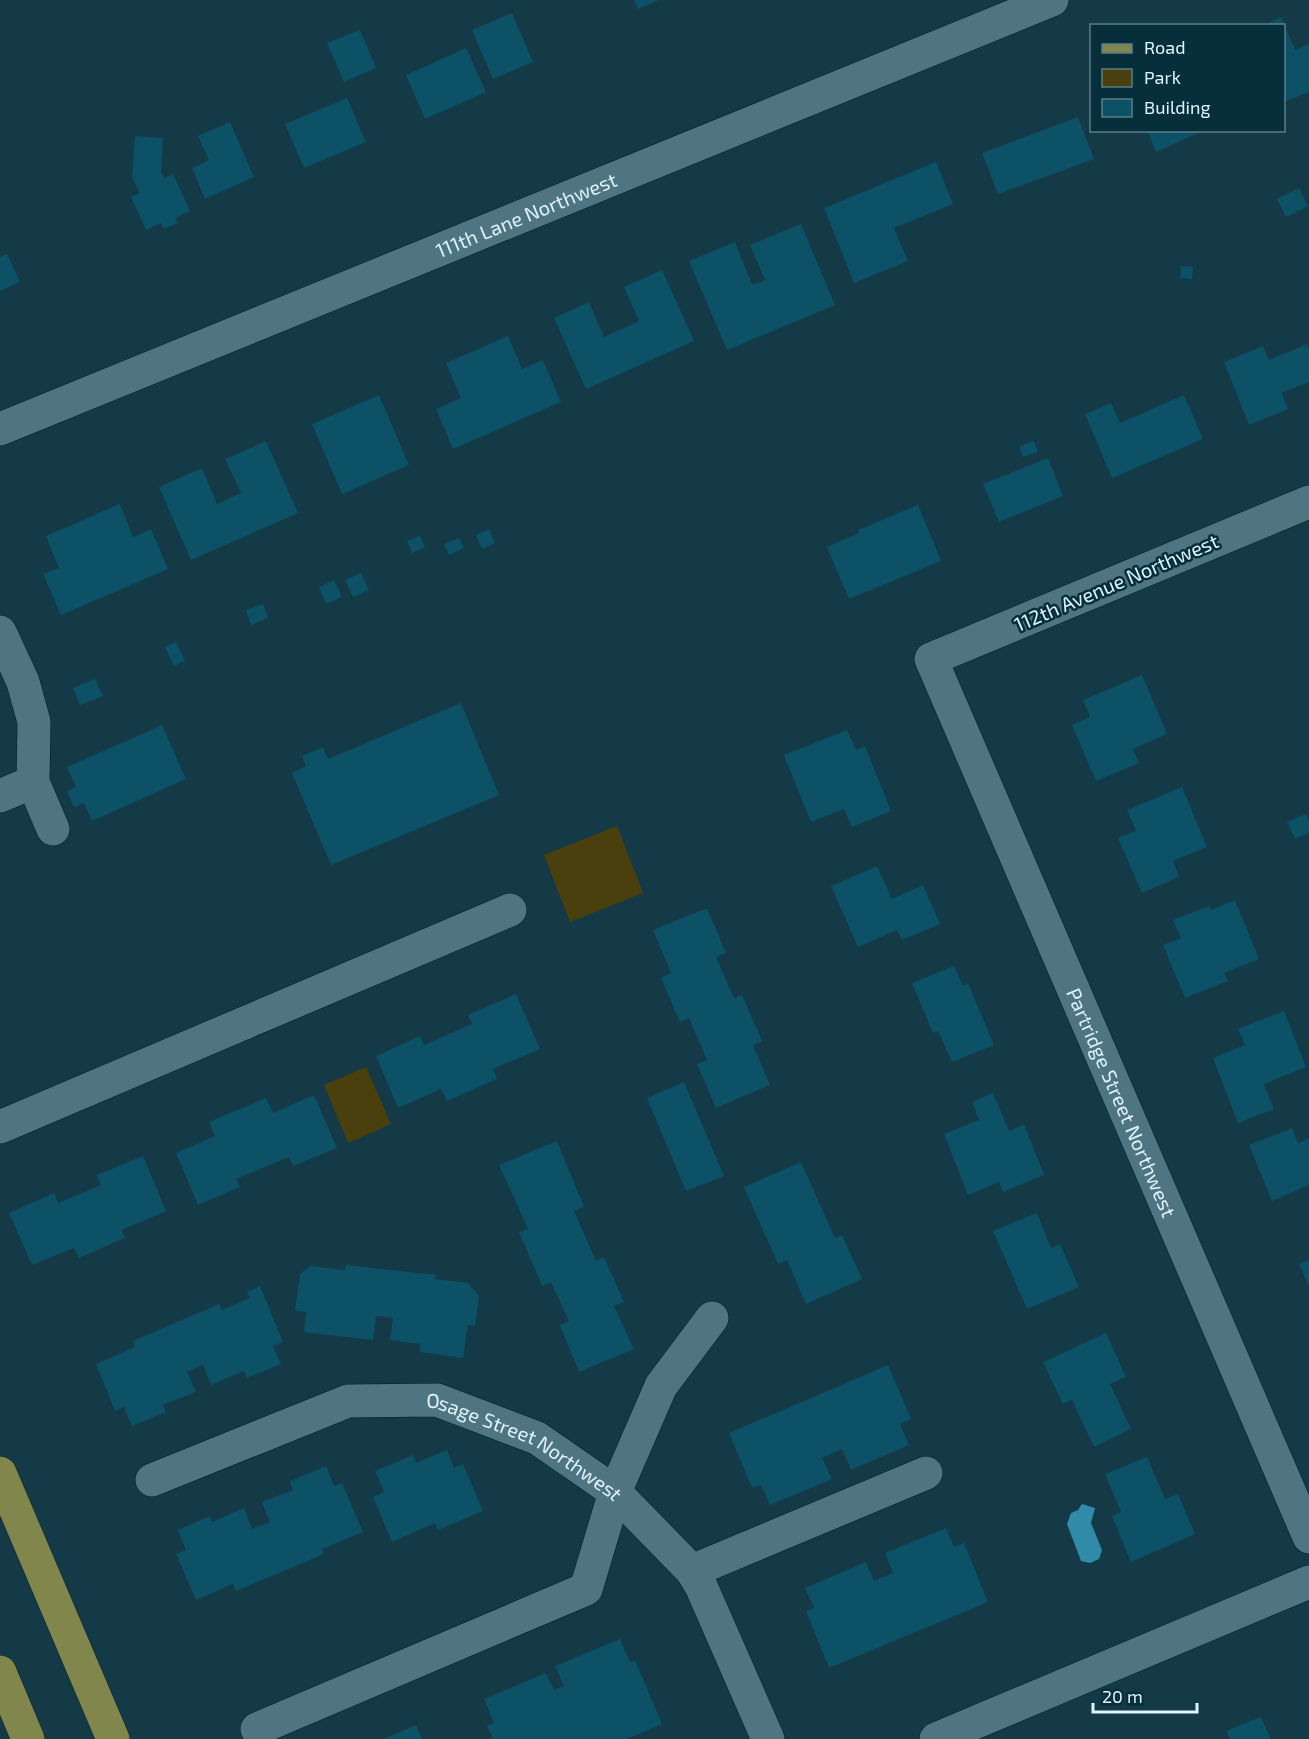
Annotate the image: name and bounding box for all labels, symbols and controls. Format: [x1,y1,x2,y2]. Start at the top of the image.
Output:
legend [1090,24,1285,132]
text: Road [1144,36,1185,58]
text: Park [1144,66,1181,88]
text: Building [1144,96,1211,118]
street label: 111th Lane Northwest [432,167,620,262]
street label: 112th Avenue Northwest [1010,528,1222,636]
street label: Partridge Street Northwest [1062,984,1182,1221]
street label: Osage Street Northwest [426,1388,628,1505]
scale bar [1093,1676,1196,1714]
text: 20 m [1102,1685,1143,1707]

